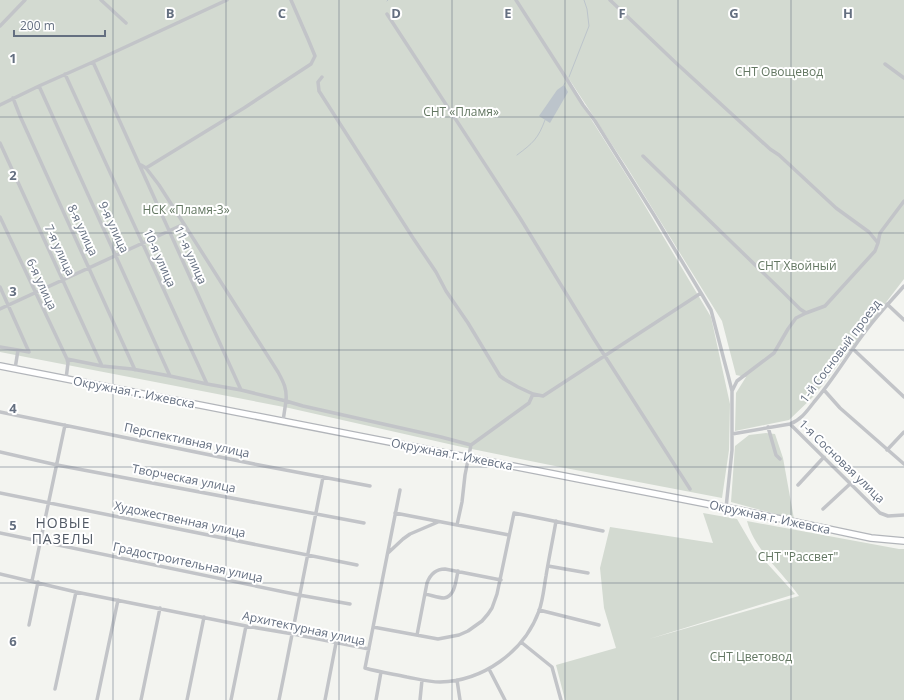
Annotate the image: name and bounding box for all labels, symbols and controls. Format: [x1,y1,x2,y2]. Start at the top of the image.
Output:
text: B [166,4,175,22]
text: C [278,4,286,22]
text: D [391,4,401,22]
text: E [504,4,512,22]
text: F [618,4,626,22]
text: G [729,4,739,22]
text: H [843,4,853,22]
scale bar [14,12,105,38]
text: 200 m [20,17,55,34]
text: 1 [9,49,17,67]
park label: СНТ Овощевод [735,63,823,80]
park label: СНТ «Пламя» [423,103,499,120]
text: 2 [9,166,17,184]
street label: 9-я улица [95,198,133,256]
street label: 8-я улица [64,201,102,259]
park label: НСК «Пламя-3» [142,201,230,218]
street label: 7-я улица [41,221,79,279]
street label: 11-я улица [171,223,211,287]
street label: 10-я улица [140,226,180,290]
street label: 6-я улица [23,255,61,313]
park label: СНТ Хвойный [757,257,837,274]
text: 3 [9,282,17,300]
street label: 1-й Сосновый проезд [796,296,884,406]
street label: Окружная г. Ижевска [72,372,196,412]
text: 4 [9,399,17,417]
street label: 1-я Сосновая улица [795,415,889,507]
street label: Перспективная улица [123,418,251,462]
street label: Окружная г. Ижевска [390,434,514,474]
street label: Творческая улица [131,460,237,496]
street label: Окружная г. Ижевска [708,496,832,538]
street label: Художественная улица [113,497,247,541]
district label: НОВЫЕ ПАЗЕЛЫ [32,513,94,548]
text: 5 [9,516,17,534]
street label: Градостроительная улица [111,538,265,586]
park label: СНТ "Рассвет" [758,548,838,565]
street label: Архитектурная улица [241,607,367,649]
text: 6 [9,632,17,650]
park label: СНТ Цветовод [710,648,792,665]

